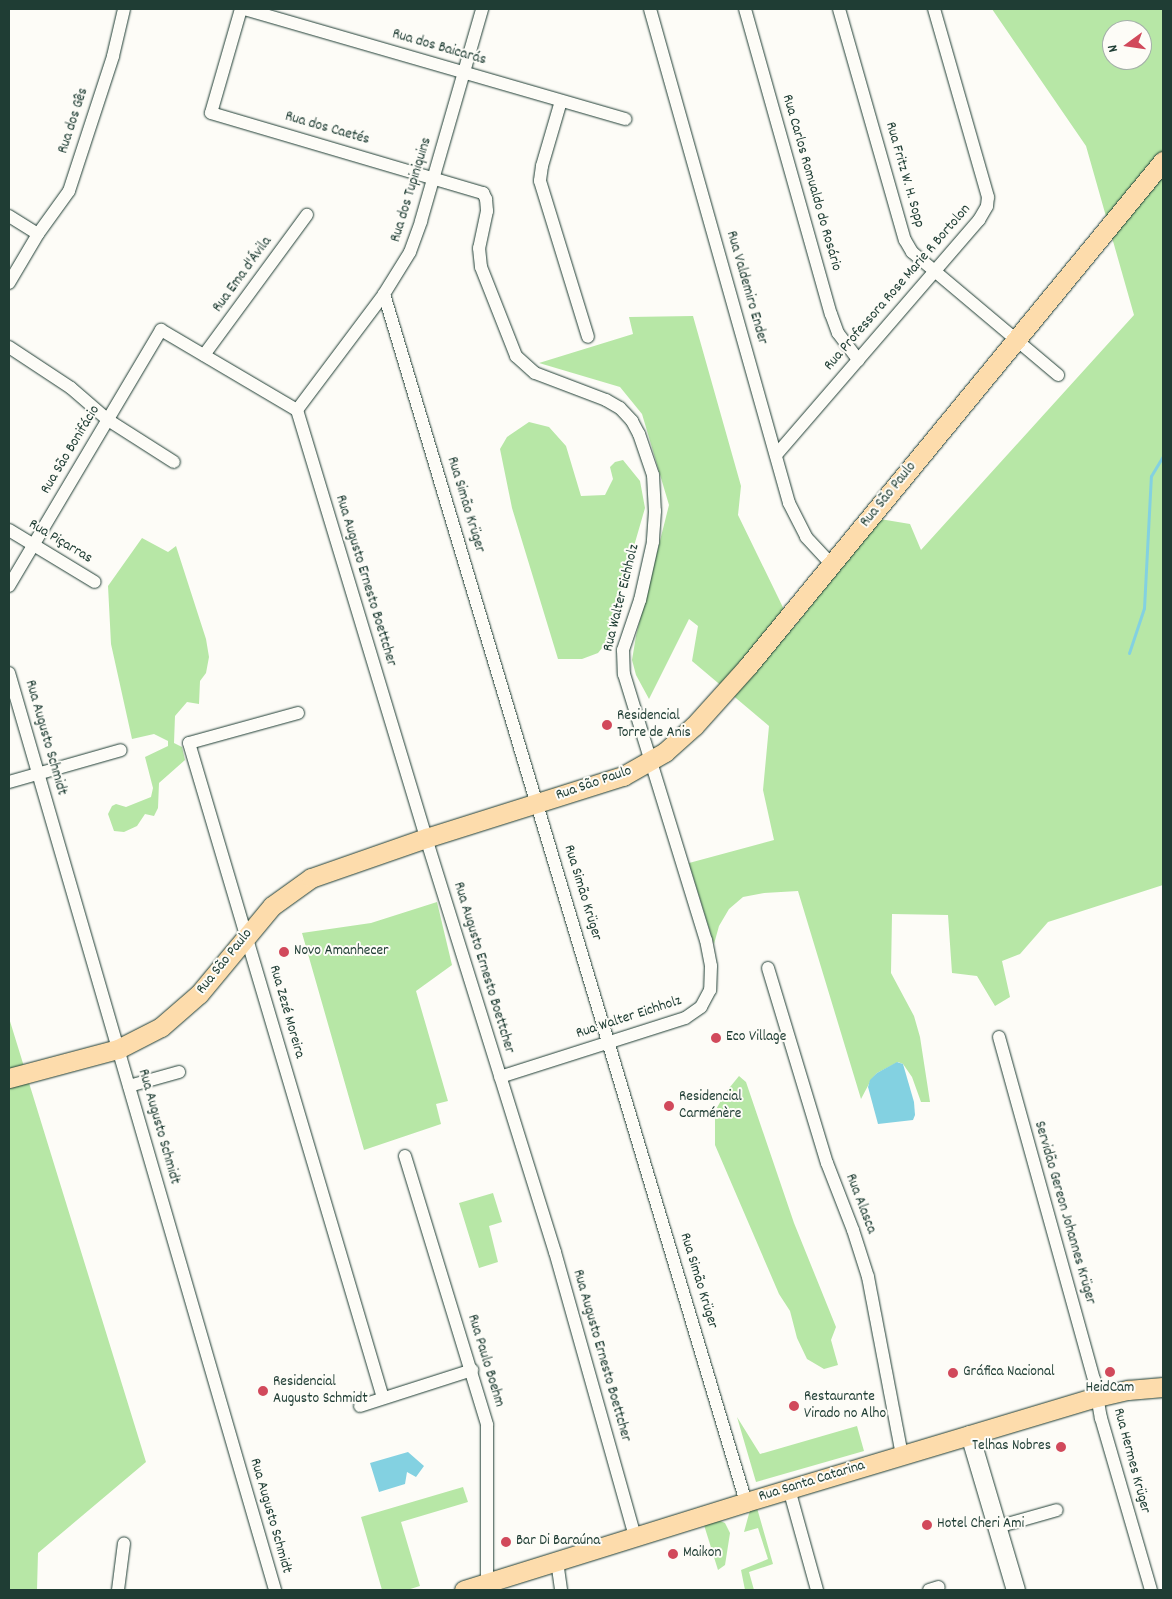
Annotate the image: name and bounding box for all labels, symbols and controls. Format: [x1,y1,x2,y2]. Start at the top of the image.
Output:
north arrow [1102,20,1152,70]
street label: Rua dos Baicarás [390,26,488,70]
text: N [1103,43,1124,54]
street label: Rua dos Gês [55,86,93,156]
street label: Rua Carlos Romualdo do Rosário [777,93,845,273]
street label: Rua dos Caetés [283,108,371,150]
street label: Rua Fritz W. H. Sopp [880,120,928,230]
street label: Rua dos Tupiniquins [388,135,436,245]
street label: Rua Professora Rose Marie R Bortolon [821,201,975,375]
street label: Rua Valdemiro Ender [721,229,771,347]
street label: Rua Ema d'Ávila [210,234,276,316]
street label: Rua São Bonifácio [38,402,104,498]
street label: Rua Simão Krüger [442,455,488,555]
street label: Rua São Paulo [857,459,921,531]
street label: Rua Augusto Ernesto Boettcher [330,493,400,669]
street label: Rua Piçarras [25,516,95,568]
street label: Rua Walter Eichholz [600,543,644,653]
street label: Rua Augusto Schmidt [20,678,70,798]
place label: Residencial Torre de Anis [617,707,691,742]
marker: Residencial Torre de Anis [601,719,613,731]
street label: Rua São Paulo [554,763,634,805]
street label: Rua Simão Krüger [559,843,605,943]
street label: Rua Augusto Ernesto Boettcher [448,880,518,1056]
street label: Rua São Paulo [193,926,257,998]
place label: Novo Amanhecer [294,943,389,961]
marker: Novo Amanhecer [278,946,290,958]
street label: Rua Zezé Moreira [264,963,308,1061]
street label: Rua Walter Eichholz [574,992,684,1044]
place label: Eco Village [726,1029,786,1047]
marker: Eco Village [710,1032,722,1044]
street label: Rua Augusto Schmidt [133,1067,183,1187]
place label: Residencial Carménère [679,1088,742,1123]
marker: Residencial Carménère [663,1100,675,1112]
street label: Servidão Gereon Johannes Krüger [1029,1119,1099,1307]
street label: Rua Alasca [840,1172,880,1236]
street label: Rua Simão Krüger [675,1231,721,1331]
street label: Rua Augusto Ernesto Boettcher [568,1268,634,1444]
street label: Rua Paulo Boehm [462,1313,508,1409]
place label: Gráfica Nacional [963,1364,1054,1382]
marker: HeidCam [1104,1366,1116,1378]
marker: Gráfica Nacional [947,1367,959,1379]
place label: Residencial Augusto Schmidt [273,1373,368,1408]
place label: HeidCam [1086,1380,1134,1398]
marker: Residencial Augusto Schmidt [257,1385,269,1397]
place label: Restaurante Virado no Alho [804,1388,886,1423]
marker: Restaurante Virado no Alho [788,1400,800,1412]
street label: Rua Hermes Krüger [1108,1406,1154,1516]
place label: Telhas Nobres [972,1438,1051,1456]
marker: Telhas Nobres [1055,1441,1067,1453]
street label: Rua Augusto Schmidt [245,1456,295,1576]
street label: Rua Santa Catarina [757,1457,867,1507]
place label: Hotel Cheri Ami [937,1516,1024,1534]
marker: Hotel Cheri Ami [921,1519,933,1531]
place label: Bar Di Baraúna [516,1533,600,1551]
marker: Bar Di Baraúna [500,1536,512,1548]
place label: Maikon [683,1545,721,1563]
marker: Maikon [667,1548,679,1560]

